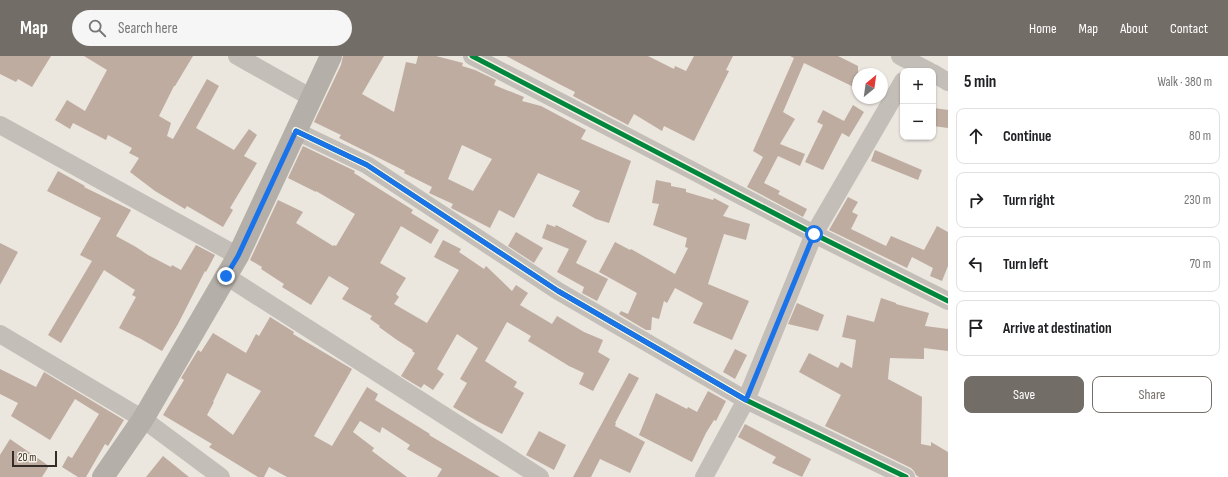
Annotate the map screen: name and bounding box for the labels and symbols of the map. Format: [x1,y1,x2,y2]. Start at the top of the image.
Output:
north arrow [852,68,888,104]
route start [805,225,823,243]
route end [217,267,235,285]
scale bar [12,449,57,468]

